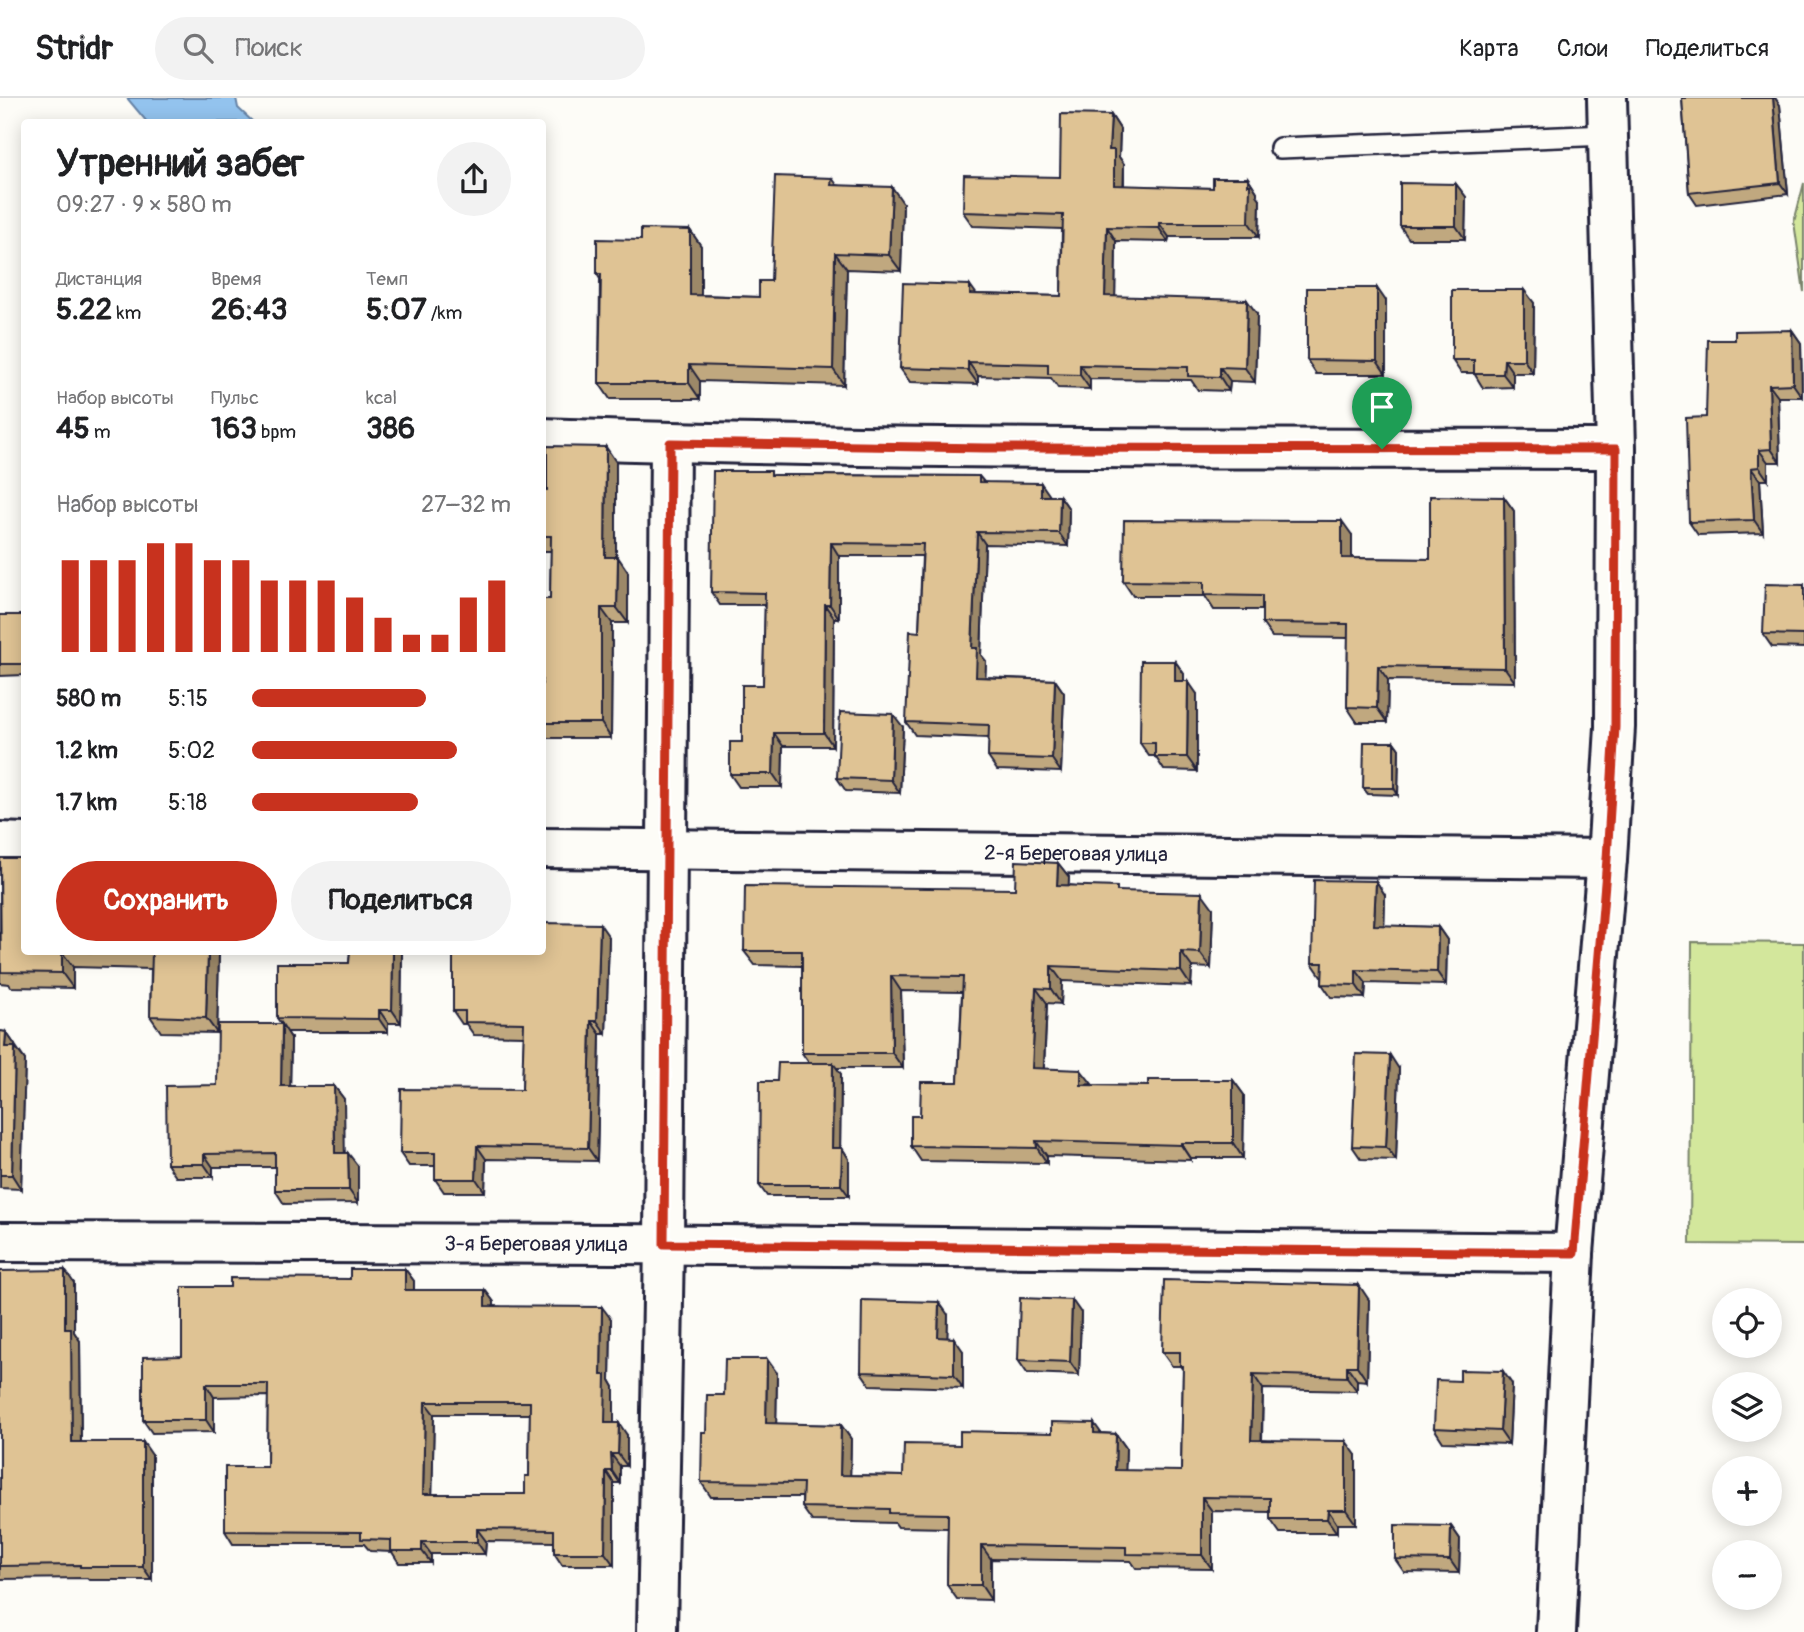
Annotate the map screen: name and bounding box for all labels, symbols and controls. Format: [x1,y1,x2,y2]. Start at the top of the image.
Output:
search box [155,17,645,80]
text: Stridr [35,28,113,69]
icon: search [179,29,217,67]
text: Поиск [235,32,303,64]
text: Карта [1459,34,1519,63]
text: Слои [1557,34,1608,63]
text: Поделиться [1646,34,1769,63]
text: Утренний забег [56,140,304,188]
button: share [437,142,511,216]
text: 09:27 · 9 × 580 m [56,190,232,219]
text: Дистанция [56,267,142,291]
text: Время [211,267,262,291]
text: Темп [366,267,408,291]
text: 5.22 [56,291,112,328]
text: 26:43 [211,291,287,328]
text: 5:07 [366,291,427,328]
text: km [112,301,141,325]
text: /km [427,301,462,325]
pin [1352,377,1412,449]
text: Набор высоты [56,386,174,410]
text: Пульс [211,386,259,410]
text: kcal [366,386,397,410]
icon: arrive [1363,388,1401,426]
text: 45 [56,410,90,447]
text: 163 [211,410,257,447]
text: 386 [366,410,415,447]
text: m [90,420,111,444]
text: bpm [257,420,296,444]
text: Набор высоты [56,490,198,519]
text: 27–32 m [421,490,511,519]
text: 580 m [56,684,121,713]
text: 5:15 [168,684,208,713]
text: 1.2 km [56,736,118,765]
text: 5:02 [168,736,215,765]
text: 1.7 km [56,788,117,817]
text: 5:18 [168,788,207,817]
street label: 2-я Береговая улица [984,839,1168,868]
button: Сохранить [56,861,277,941]
button: Поделиться [291,861,511,941]
street label: 3-я Береговая улица [444,1230,628,1258]
map controls [1712,1288,1782,1610]
button: locate [1712,1288,1782,1358]
button: layers [1712,1372,1782,1442]
button: + [1712,1456,1782,1526]
button: − [1712,1540,1782,1610]

